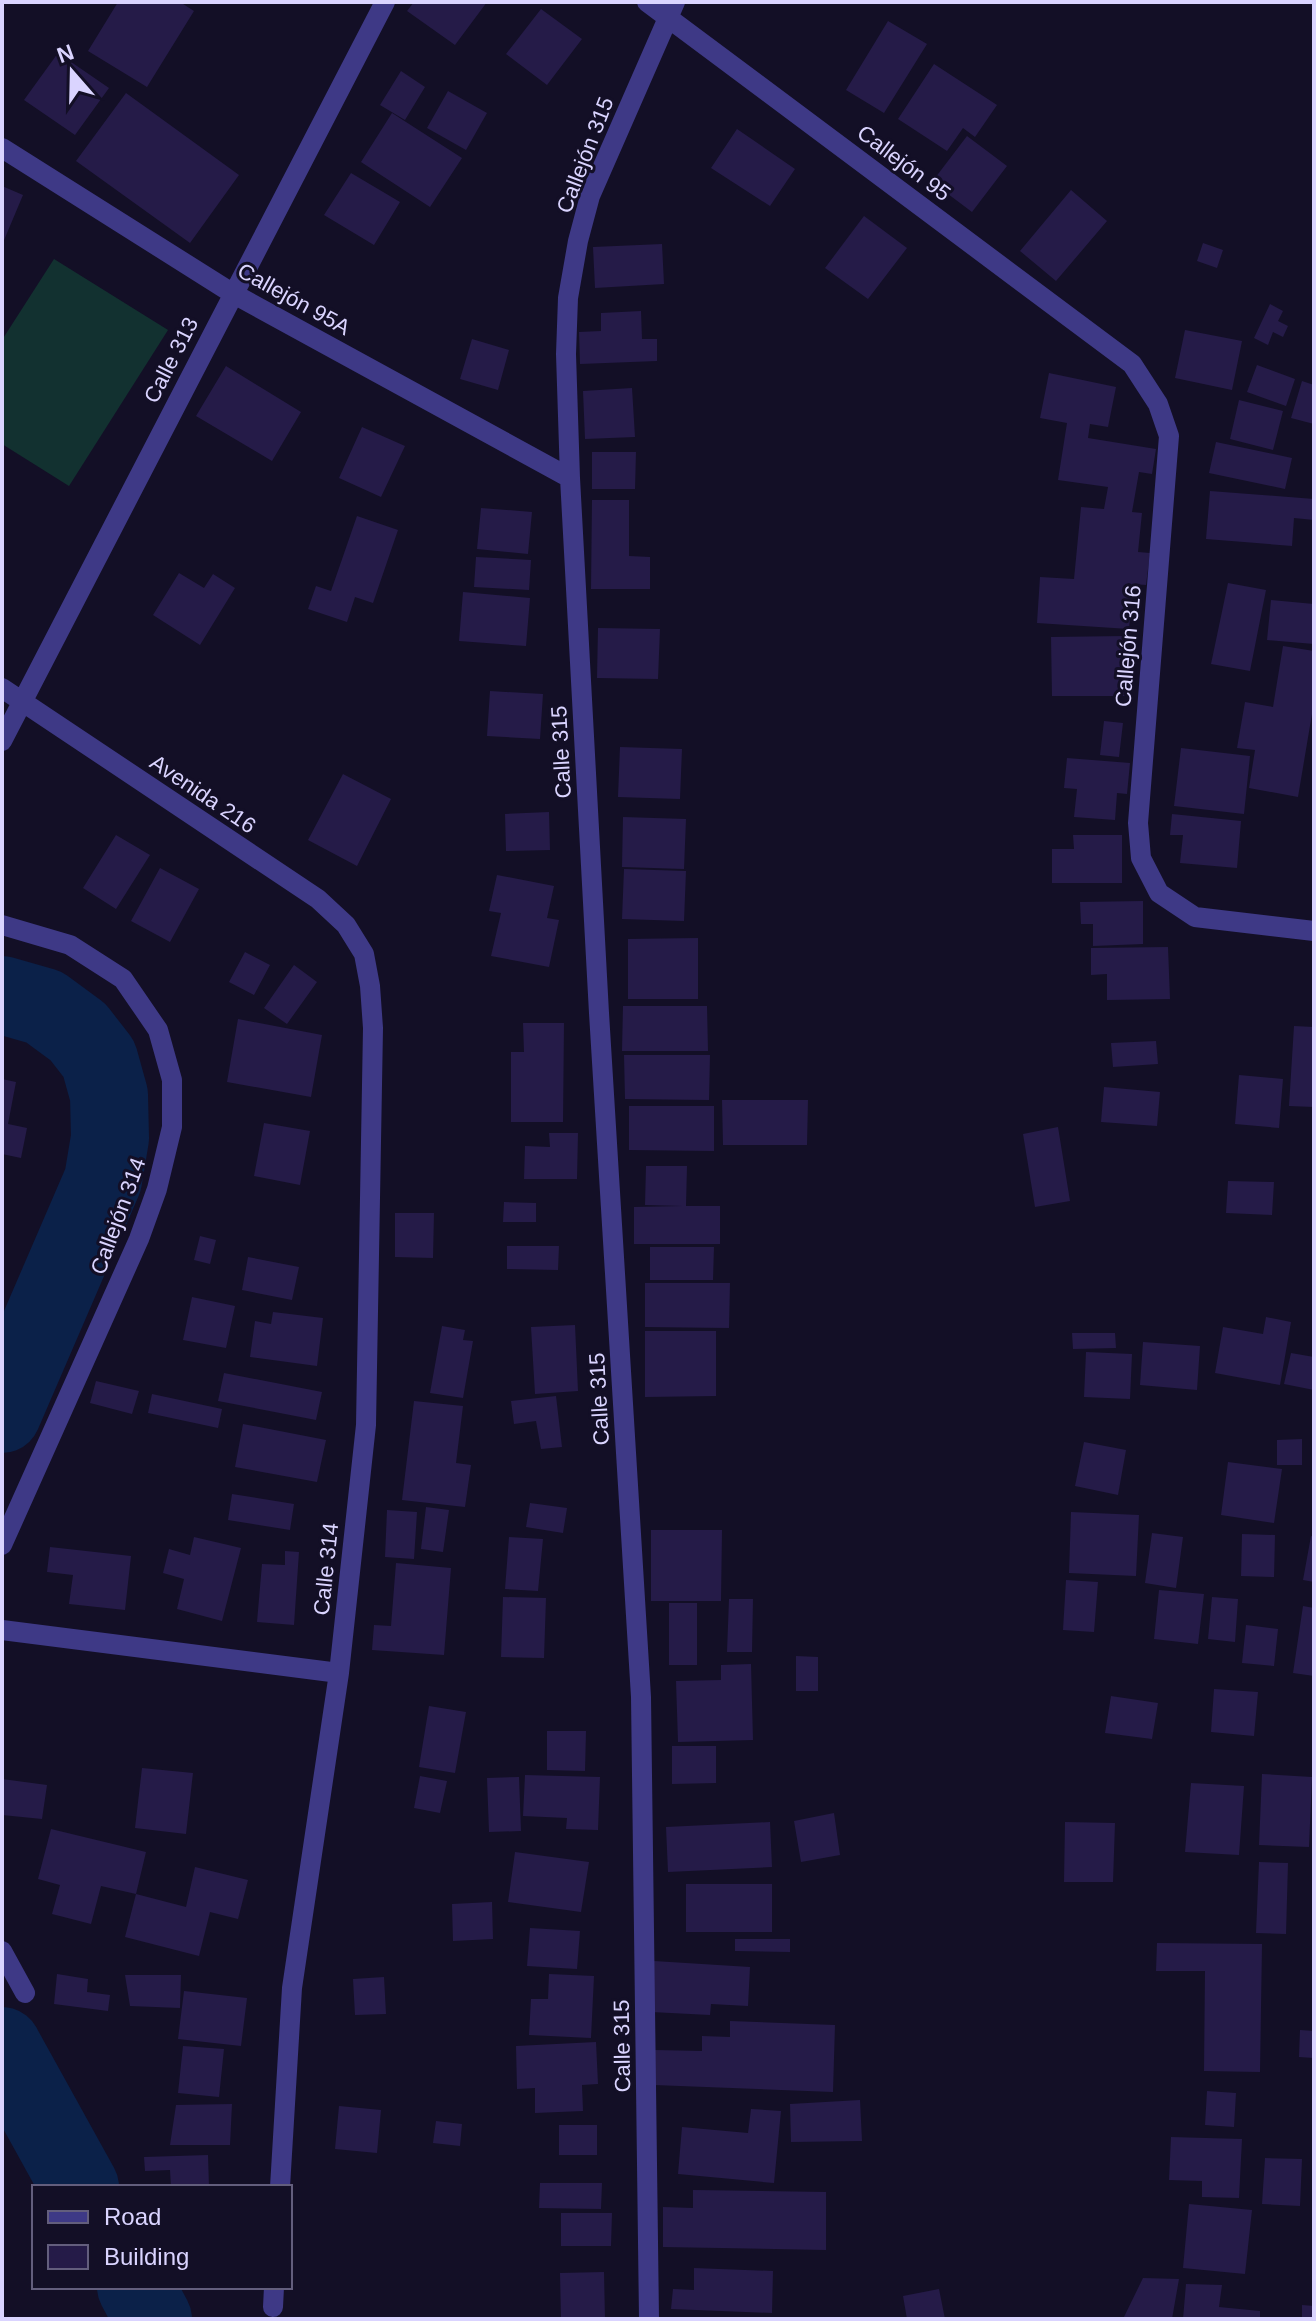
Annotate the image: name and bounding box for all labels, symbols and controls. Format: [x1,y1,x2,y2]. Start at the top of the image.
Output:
north arrow [32,32,112,112]
text: N [54,39,77,68]
street label: Callejón 315 [551,93,619,217]
street label: Callejón 95 [853,120,955,206]
street label: Callejón 95A [233,258,355,340]
street label: Calle 313 [139,313,203,407]
street label: Callejón 316 [1110,584,1146,708]
street label: Calle 315 [546,705,576,799]
street label: Avenida 216 [145,750,261,838]
street label: Callejón 314 [85,1154,151,1278]
street label: Calle 315 [584,1352,614,1446]
street label: Calle 314 [309,1521,343,1617]
street label: Calle 315 [609,1999,635,2093]
legend [32,2185,292,2289]
text: Road [104,2203,161,2230]
text: Building [104,2243,189,2270]

